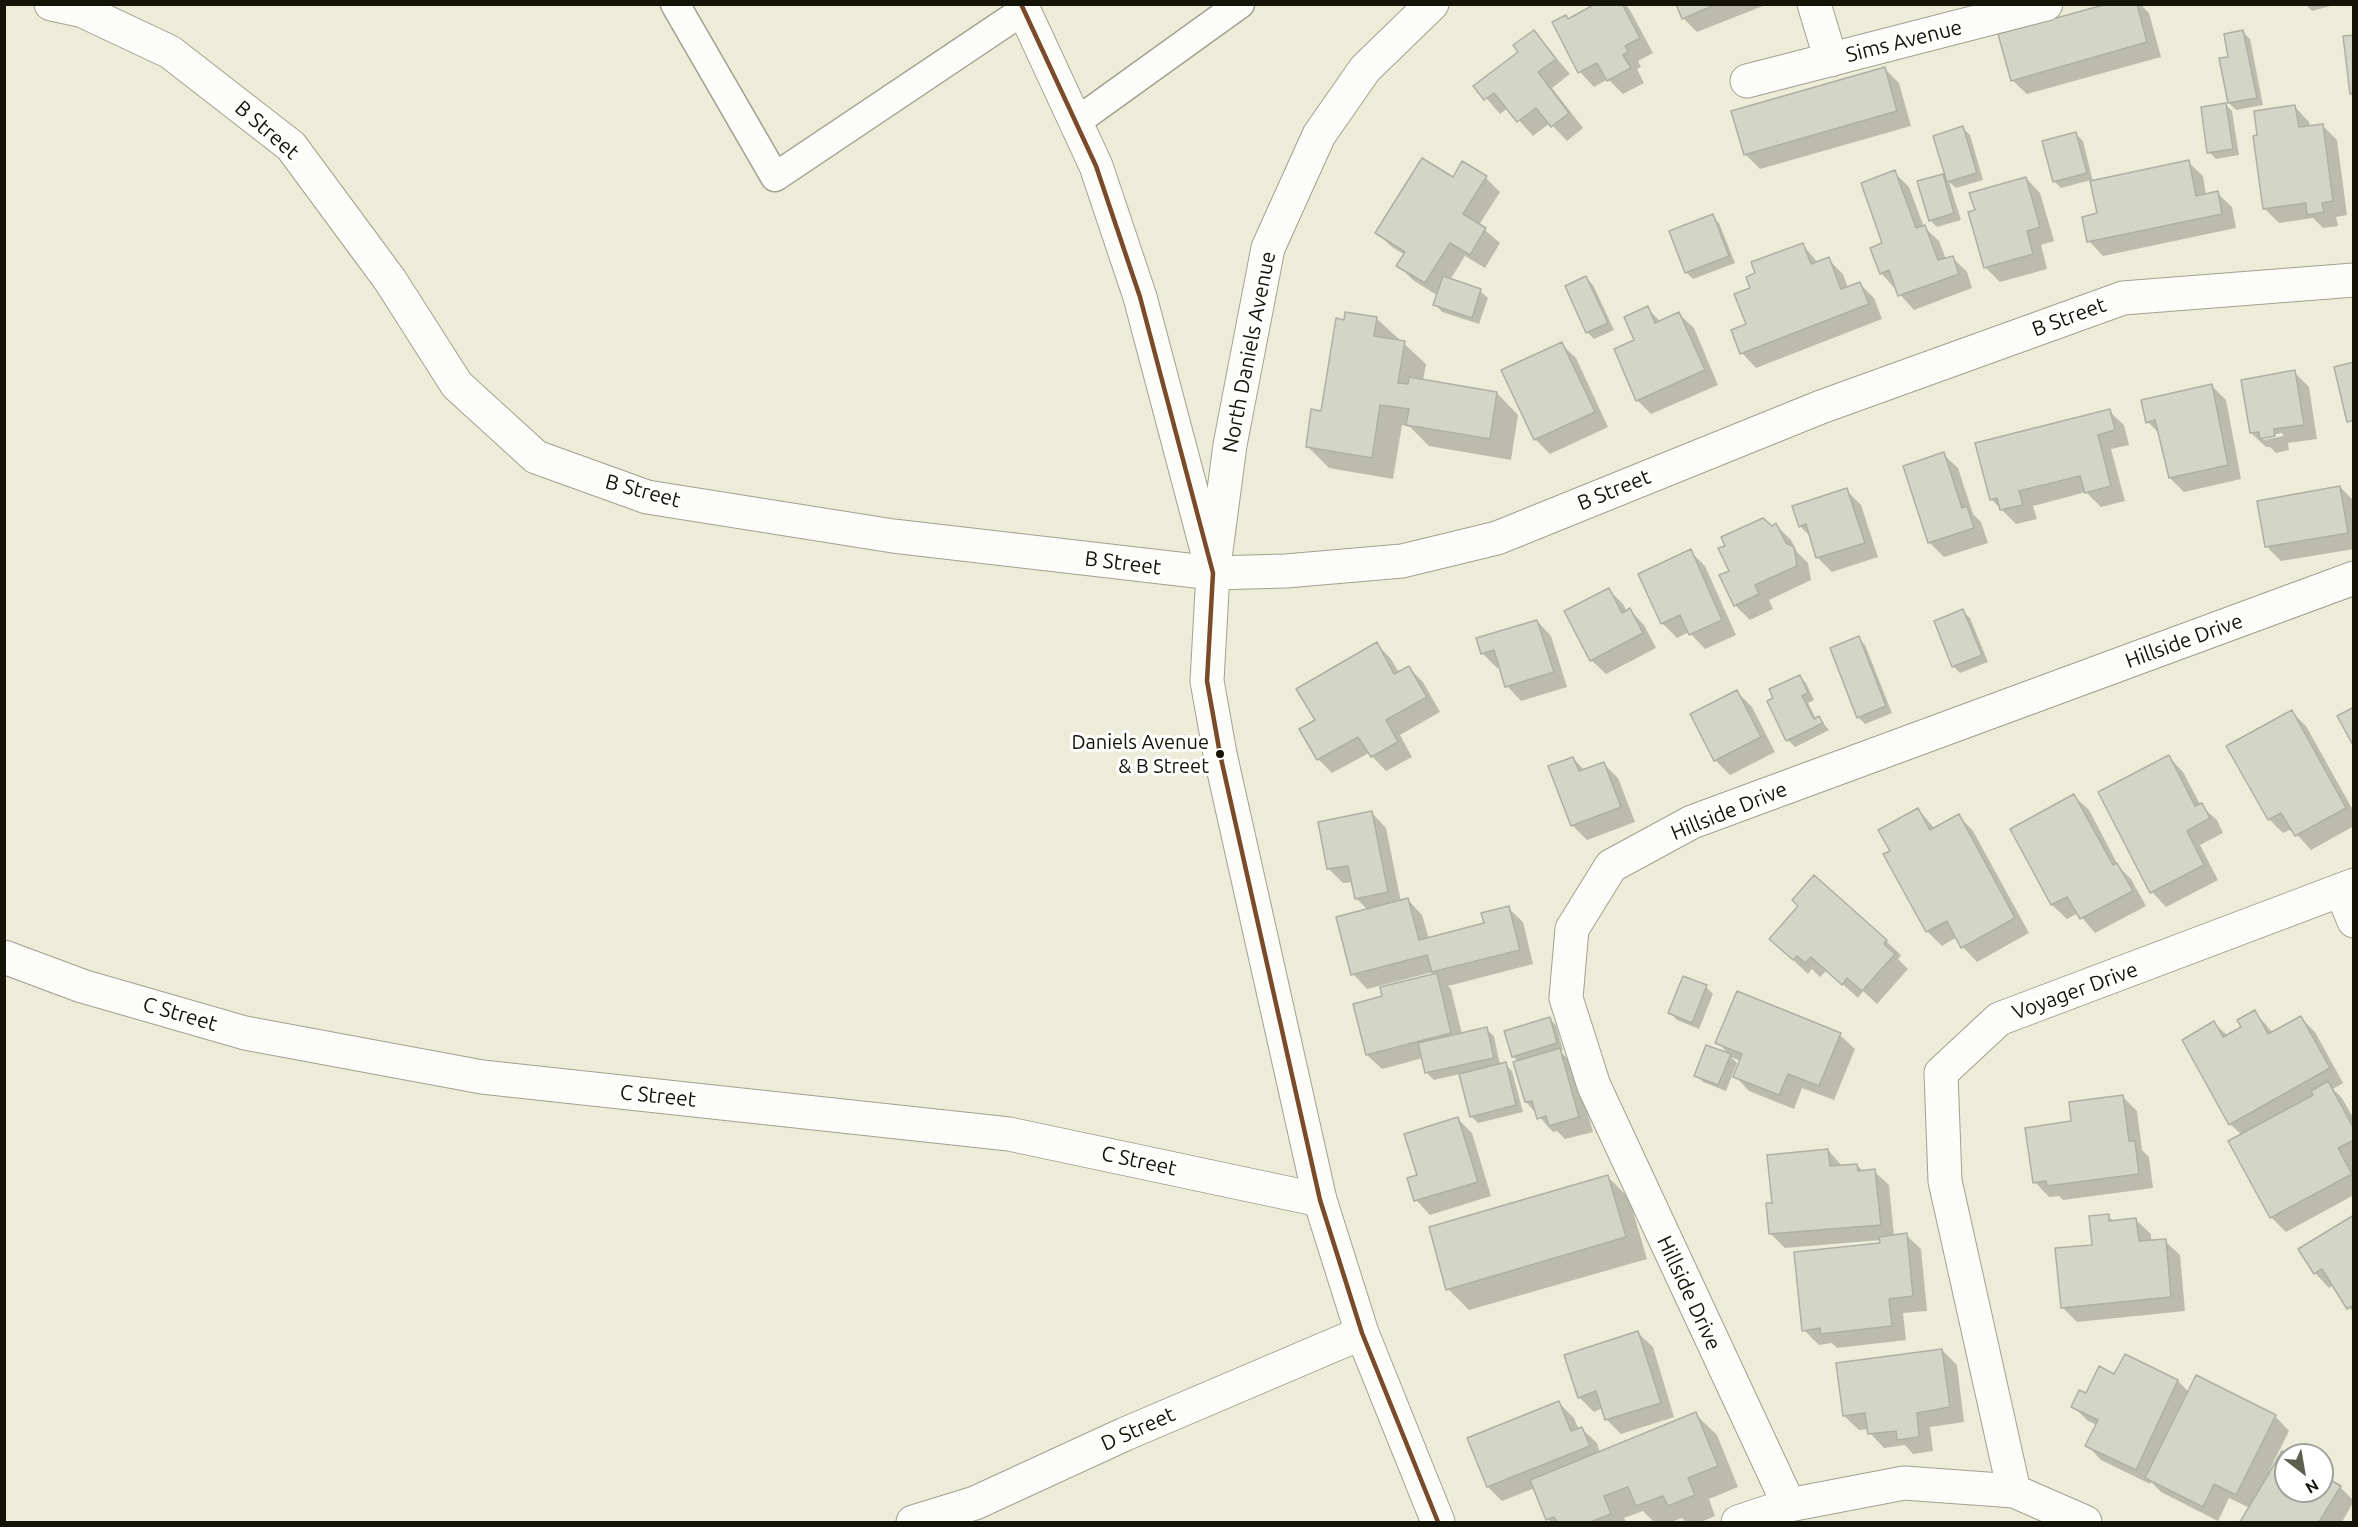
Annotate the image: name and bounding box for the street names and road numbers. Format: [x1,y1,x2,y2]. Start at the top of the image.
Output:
street label: Sims Avenue [1843,14,1965,68]
street label: B Street [230,95,304,165]
street label: North Daniels Avenue [1217,249,1281,455]
street label: B Street [2029,292,2109,342]
street label: B Street [1574,464,1654,516]
street label: B Street [603,469,683,513]
street label: B Street [1083,546,1163,580]
street label: Hillside Drive [2122,608,2246,674]
street label: Hillside Drive [1667,776,1791,846]
street label: Voyager Drive [2009,957,2141,1025]
street label: C Street [140,991,220,1037]
street label: C Street [619,1079,697,1113]
street label: C Street [1099,1141,1179,1181]
street label: Hillside Drive [1652,1232,1726,1354]
street label: D Street [1097,1402,1179,1456]

